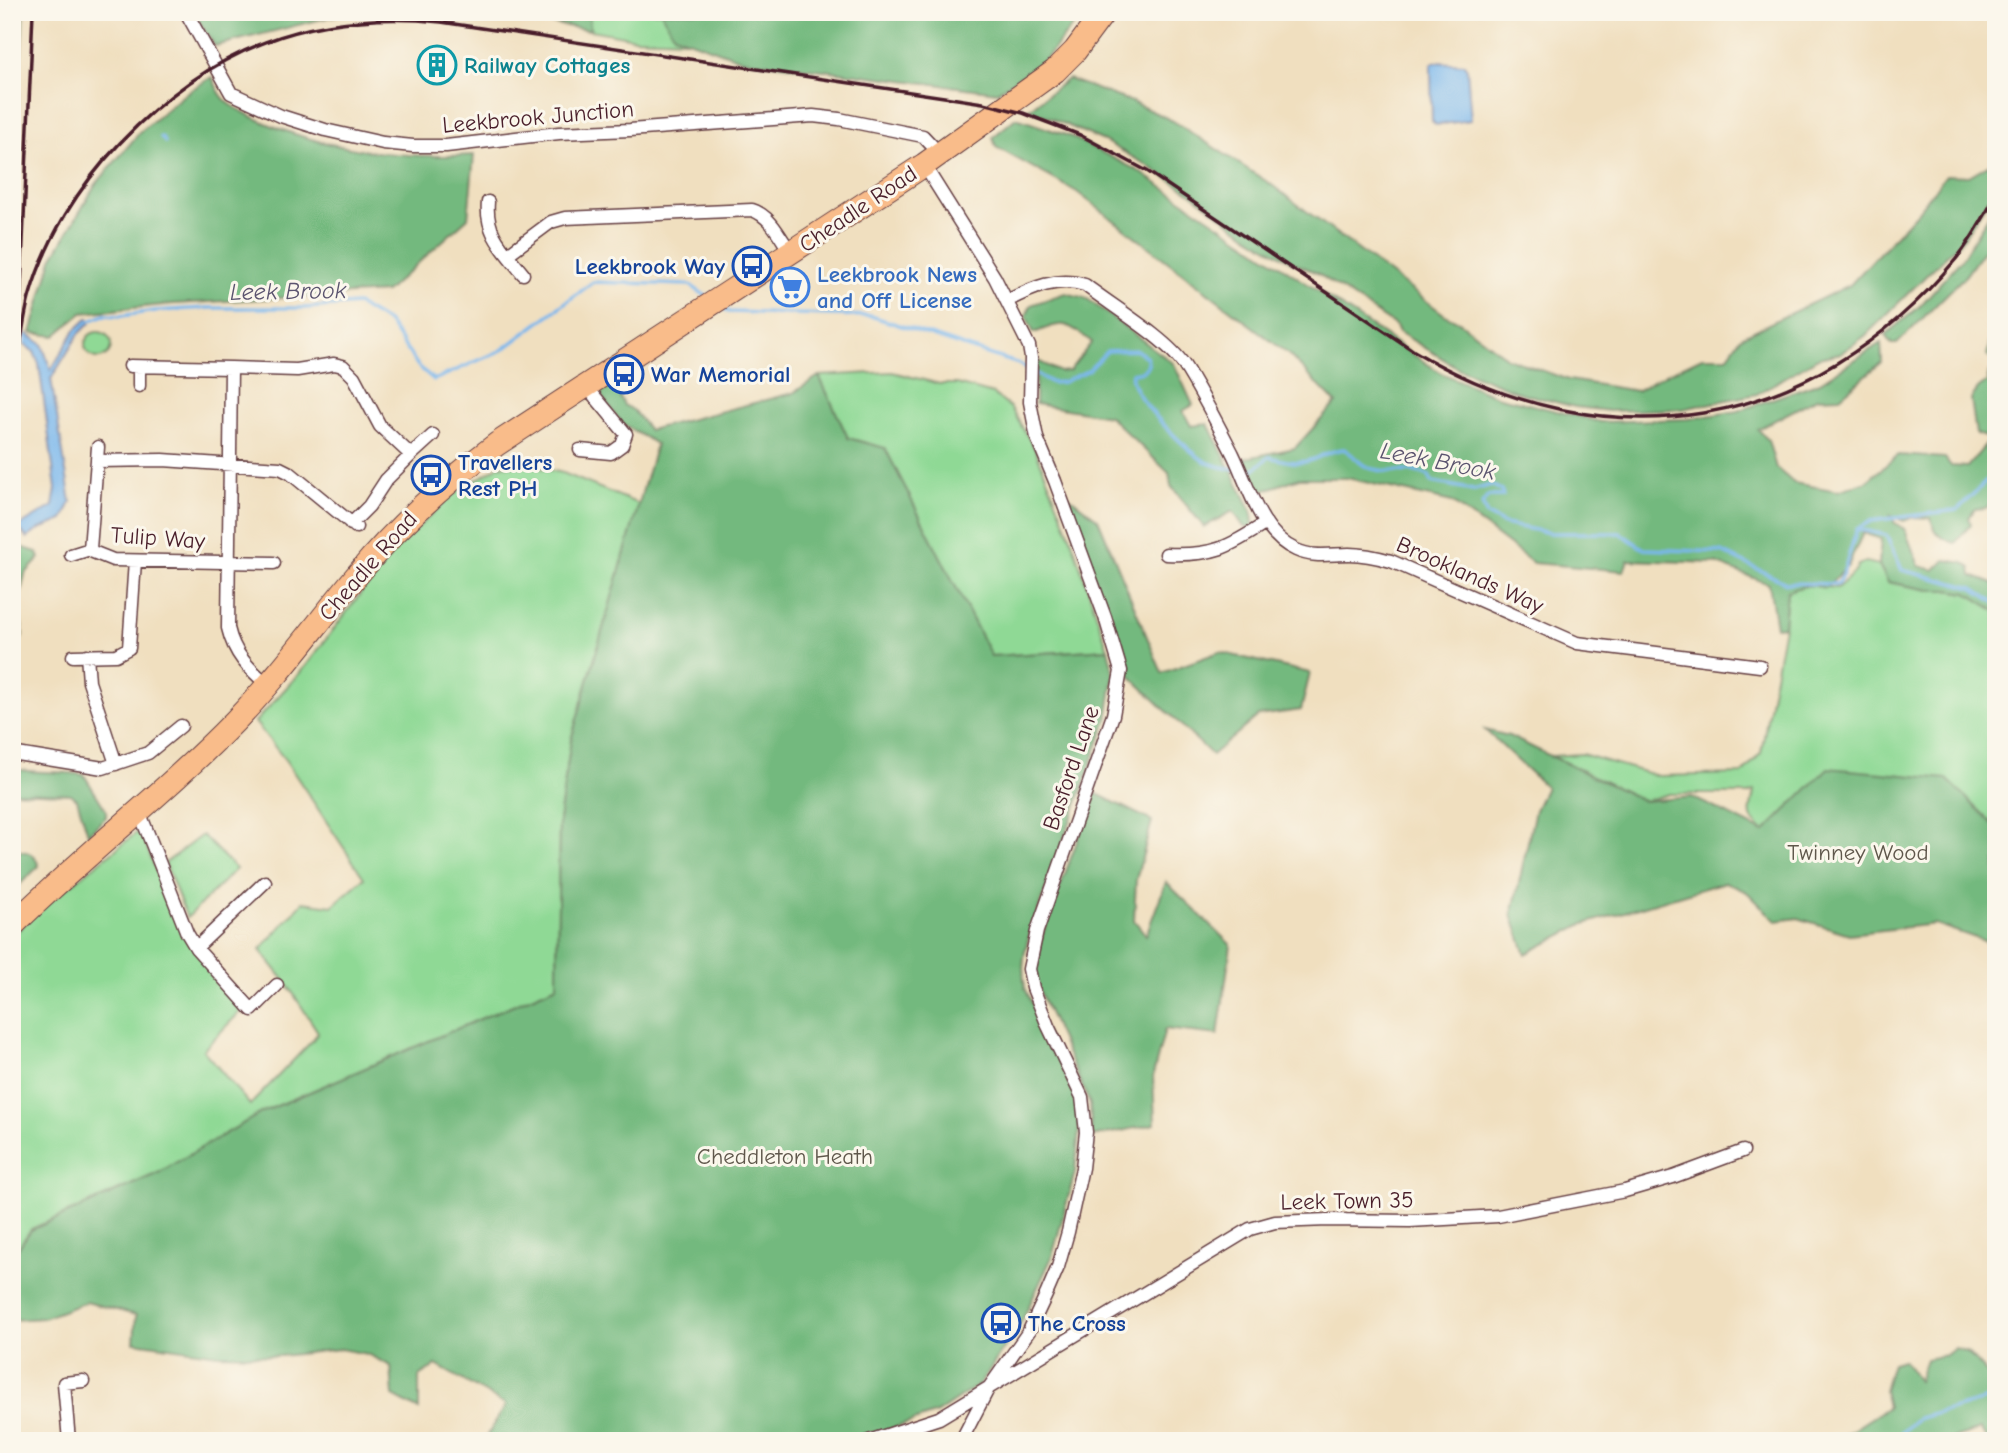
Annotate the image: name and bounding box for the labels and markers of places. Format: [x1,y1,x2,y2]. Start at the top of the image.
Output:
building icon: Railway Cottages [416,44,458,86]
place label: Railway Cottages [464,52,631,79]
bus stop icon: Leekbrook Way [731,245,773,287]
place label: Leekbrook Way [575,253,725,280]
place label: Leekbrook News and Off License [817,261,977,314]
supermarket icon: Leekbrook News and Off License [769,266,811,308]
bus stop icon: War Memorial [603,353,645,395]
place label: War Memorial [651,361,791,388]
place label: Travellers Rest PH [458,449,552,502]
bus stop icon: Travellers Rest PH [410,454,452,496]
bus stop icon: The Cross [980,1302,1022,1344]
place label: The Cross [1028,1310,1126,1337]

